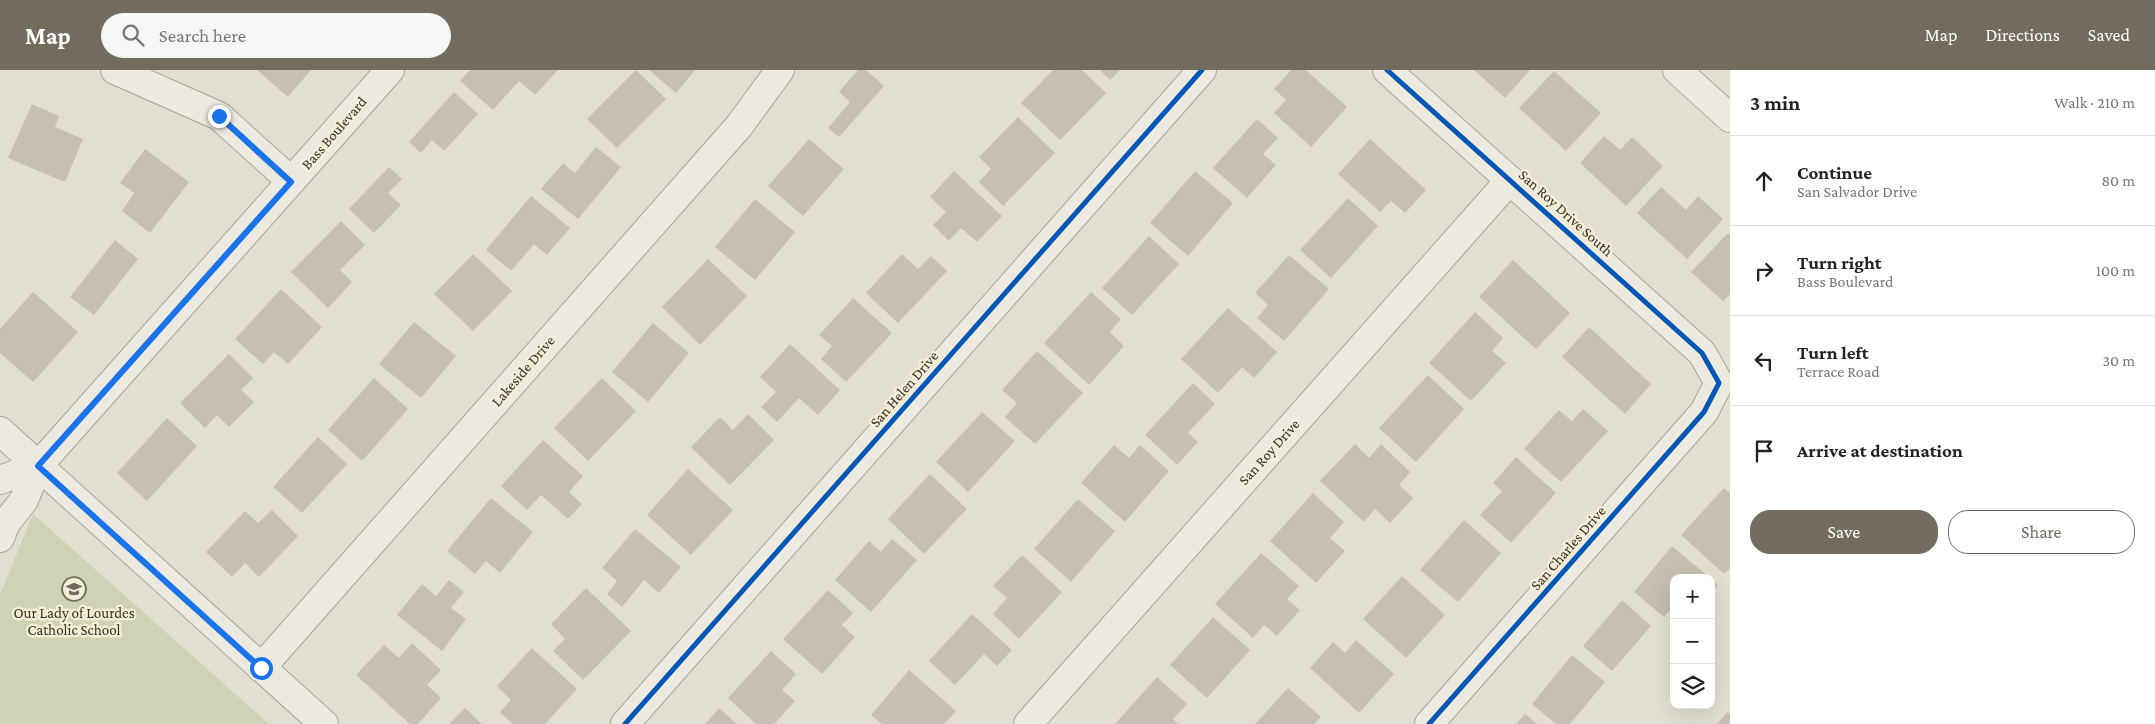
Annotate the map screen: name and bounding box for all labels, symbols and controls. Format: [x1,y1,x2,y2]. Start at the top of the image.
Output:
search box [101,13,451,58]
icon: search [119,21,147,49]
text: Map [25,22,71,49]
text: Search here [159,25,246,46]
text: Map [1925,25,1957,45]
text: Directions [1985,25,2060,45]
text: Saved [2088,25,2130,45]
text: 3 min [1750,91,1800,115]
street label: Bass Boulevard [298,94,370,172]
text: Walk · 210 m [2054,94,2135,111]
route end [208,105,231,128]
text: Continue [1797,162,1872,183]
street label: San Roy Drive South [1515,167,1616,260]
icon: ahead [1750,167,1778,195]
text: 80 m [2101,172,2135,189]
text: San Salvador Drive [1797,183,1917,200]
text: Turn right [1797,252,1882,273]
icon: right [1750,257,1778,285]
text: 100 m [2096,262,2135,279]
text: Bass Boulevard [1797,273,1894,290]
street label: Lakeside Drive [488,332,558,409]
text: Turn left [1797,342,1869,363]
street label: San Helen Drive [867,347,942,430]
icon: left [1750,347,1778,375]
text: 30 m [2103,352,2135,369]
text: Terrace Road [1797,363,1880,380]
street label: San Roy Drive [1235,416,1304,489]
icon: arrive [1750,437,1778,465]
text: Arrive at destination [1797,440,1963,461]
street label: San Charles Drive [1527,503,1609,593]
button: Save [1750,510,1938,554]
button: Share [1948,510,2135,554]
map controls [1670,574,1715,709]
button: + [1670,574,1715,619]
school or university icon: Our Lady of Lourdes Catholic School [61,576,87,602]
place label: Our Lady of Lourdes Catholic School [13,605,135,638]
button: − [1670,619,1715,664]
route start [250,657,273,680]
button: layers [1670,664,1715,709]

